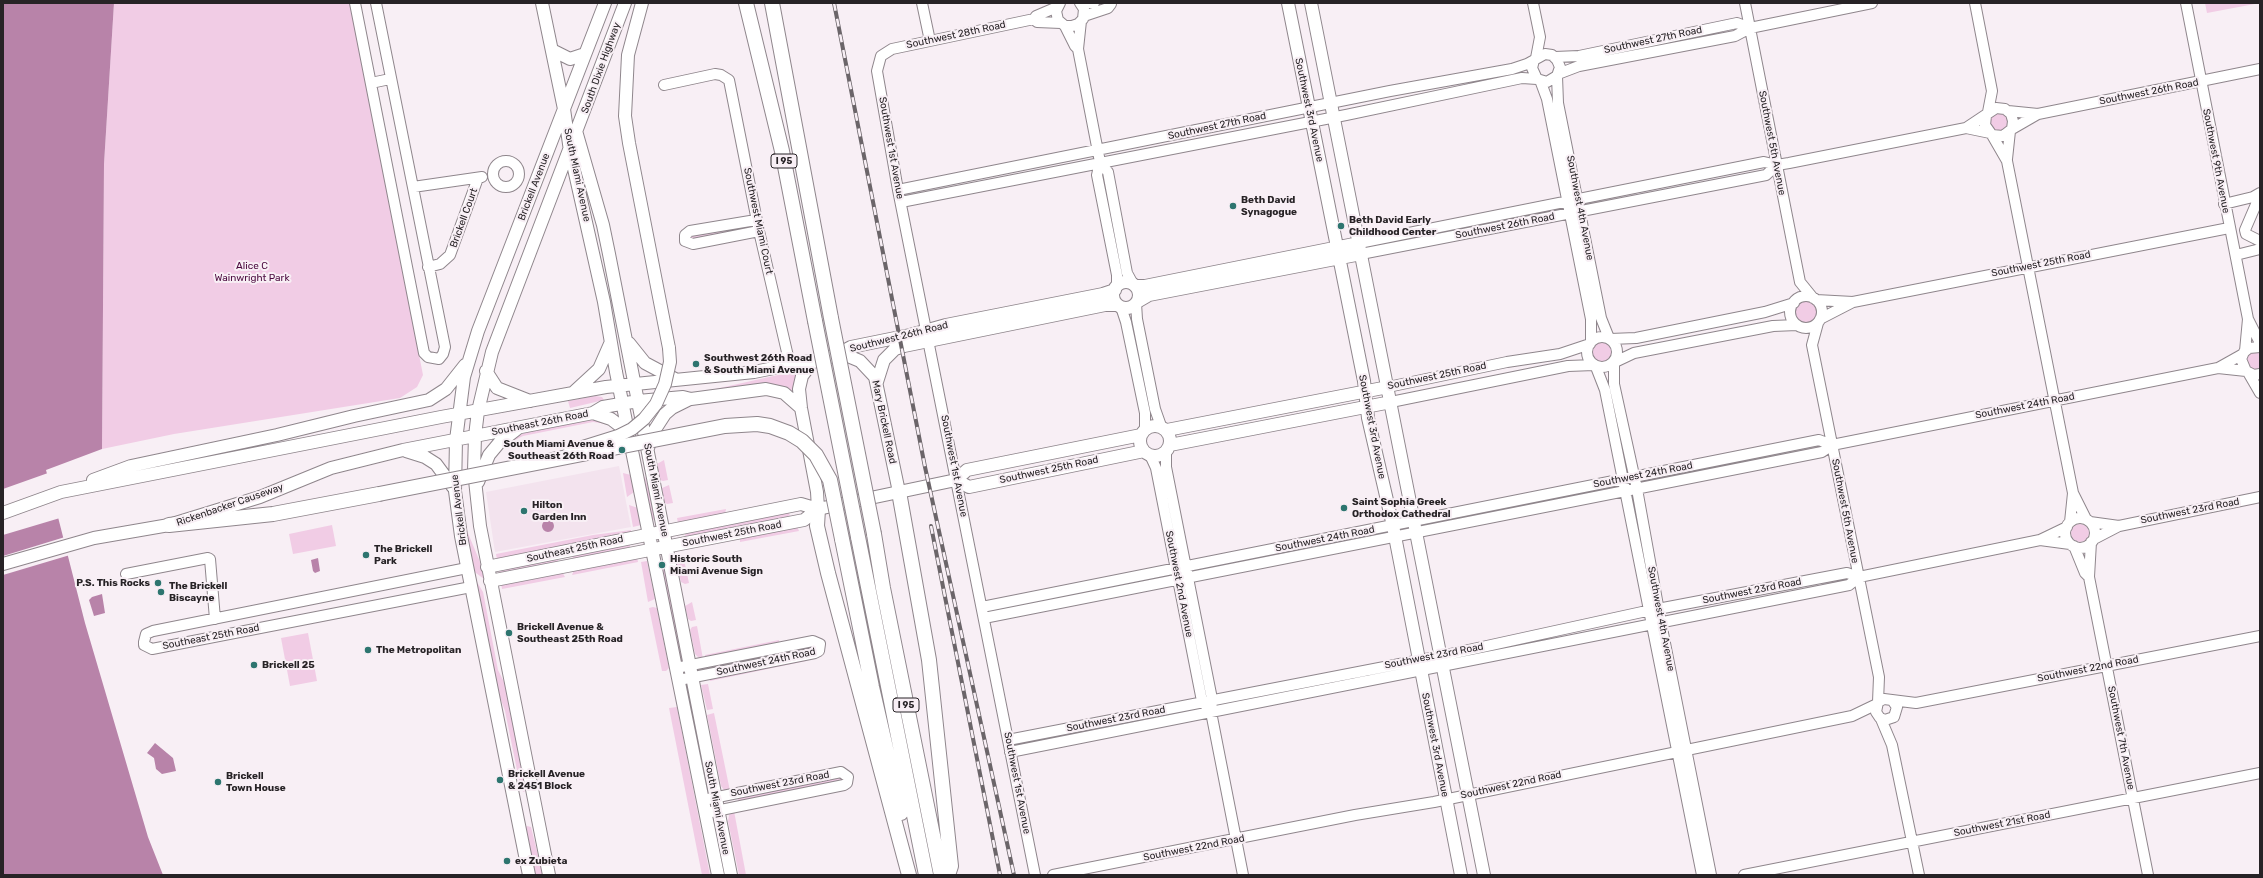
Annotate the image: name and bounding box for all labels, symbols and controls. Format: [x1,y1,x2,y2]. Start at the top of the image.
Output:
street label: Southwest 28th Road [905,19,1007,51]
street label: South Dixie Highway [579,21,623,115]
street label: Southwest 27th Road [1603,24,1703,56]
street label: Southwest 3rd Avenue [1292,57,1326,163]
street label: Southwest 26th Road [2098,76,2200,108]
street label: Southwest 5th Avenue [1756,90,1788,196]
street label: Southwest 1st Avenue [876,96,906,200]
street label: Southwest 9th Avenue [2200,108,2232,214]
street label: Southwest 27th Road [1167,110,1267,142]
street label: South Miami Avenue [561,127,593,223]
street label: Brickell Avenue [516,152,552,222]
road number: I 95 [771,154,797,168]
street label: Southwest 4th Avenue [1564,155,1596,261]
street label: Southwest Miami Court [741,167,775,275]
street label: Brickell Court [448,187,480,249]
place label: Beth David Synagogue [1241,194,1297,218]
marker: Beth David Synagogue [1228,201,1238,211]
street label: Southwest 26th Road [1454,210,1556,242]
place label: Beth David Early Childhood Center [1349,214,1436,238]
marker: Beth David Early Childhood Center [1336,221,1346,231]
street label: Southwest 25th Road [1990,248,2092,280]
park label: Alice C Wainwright Park [214,260,290,284]
street label: Southwest 26th Road [849,319,949,355]
place label: Southwest 26th Road & South Miami Avenue [704,352,814,376]
marker: Southwest 26th Road & South Miami Avenue [691,359,701,369]
street label: Southwest 25th Road [1386,360,1488,392]
street label: Southwest 3rd Avenue [1356,374,1388,480]
street label: Mary Brickell Road [869,379,899,465]
street label: Southwest 24th Road [1974,390,2076,422]
street label: Southeast 26th Road [490,408,590,438]
street label: Southwest 1st Avenue [938,414,970,518]
place label: South Miami Avenue & Southeast 26th Road [504,438,614,462]
street label: South Miami Avenue [641,442,671,538]
marker: South Miami Avenue & Southeast 26th Road [617,445,627,455]
street label: Southwest 25th Road [998,454,1100,486]
street label: Southwest 5th Avenue [1829,458,1861,564]
street label: Southwest 24th Road [1592,459,1694,491]
street label: Brickell Avenue [449,474,469,546]
street label: Rickenbacker Causeway [175,481,285,529]
place label: Saint Sophia Greek Orthodox Cathedral [1352,496,1451,520]
street label: Southwest 23rd Road [2140,496,2240,526]
place label: Hilton Garden Inn [532,499,587,522]
marker: Saint Sophia Greek Orthodox Cathedral [1339,503,1349,513]
marker: Hilton Garden Inn [519,506,529,516]
street label: Southwest 25th Road [681,518,783,550]
street label: Southwest 24th Road [1274,523,1376,555]
street label: Southwest 2nd Avenue [1163,530,1195,638]
street label: Southeast 25th Road [526,533,624,565]
place label: The Brickell Park [374,543,432,566]
marker: The Brickell Park [361,550,371,560]
place label: Historic South Miami Avenue Sign [670,553,763,576]
marker: Historic South Miami Avenue Sign [657,560,667,570]
street label: Southwest 4th Avenue [1645,566,1677,672]
street label: Southwest 23rd Road [1702,576,1802,606]
place label: P.S. This Rocks [76,577,150,589]
marker: P.S. This Rocks [153,578,163,588]
place label: The Brickell Biscayne [169,580,227,604]
marker: The Brickell Biscayne [156,587,166,597]
place label: Brickell Avenue & Southeast 25th Road [517,621,623,644]
street label: Southeast 25th Road [162,622,260,652]
marker: Brickell Avenue & Southeast 25th Road [504,628,514,638]
street label: Southwest 23rd Road [1384,641,1484,671]
place label: The Metropolitan [376,644,461,656]
marker: The Metropolitan [363,645,373,655]
street label: Southwest 24th Road [715,646,817,678]
street label: Southwest 22nd Road [2036,653,2140,685]
place label: Brickell 25 [262,659,315,671]
marker: Brickell 25 [249,660,259,670]
street label: Southwest 7th Avenue [2105,685,2137,791]
street label: Southwest 3rd Avenue [1419,692,1451,798]
road number: I 95 [893,698,919,712]
street label: Southwest 23rd Road [1066,704,1166,734]
street label: Southwest 1st Avenue [1001,731,1033,835]
street label: South Miami Avenue [702,760,732,856]
place label: Brickell Avenue & 2451 Block [508,768,585,792]
street label: Southwest 22nd Road [1460,768,1562,802]
street label: Southwest 23rd Road [730,769,830,799]
place label: Brickell Town House [226,770,286,794]
marker: Brickell Avenue & 2451 Block [495,775,505,785]
marker: Brickell Town House [213,777,223,787]
street label: Southwest 21st Road [1953,809,2051,839]
street label: Southwest 22nd Road [1142,832,1246,864]
place label: ex Zubieta [515,855,567,867]
marker: ex Zubieta [502,856,512,866]

